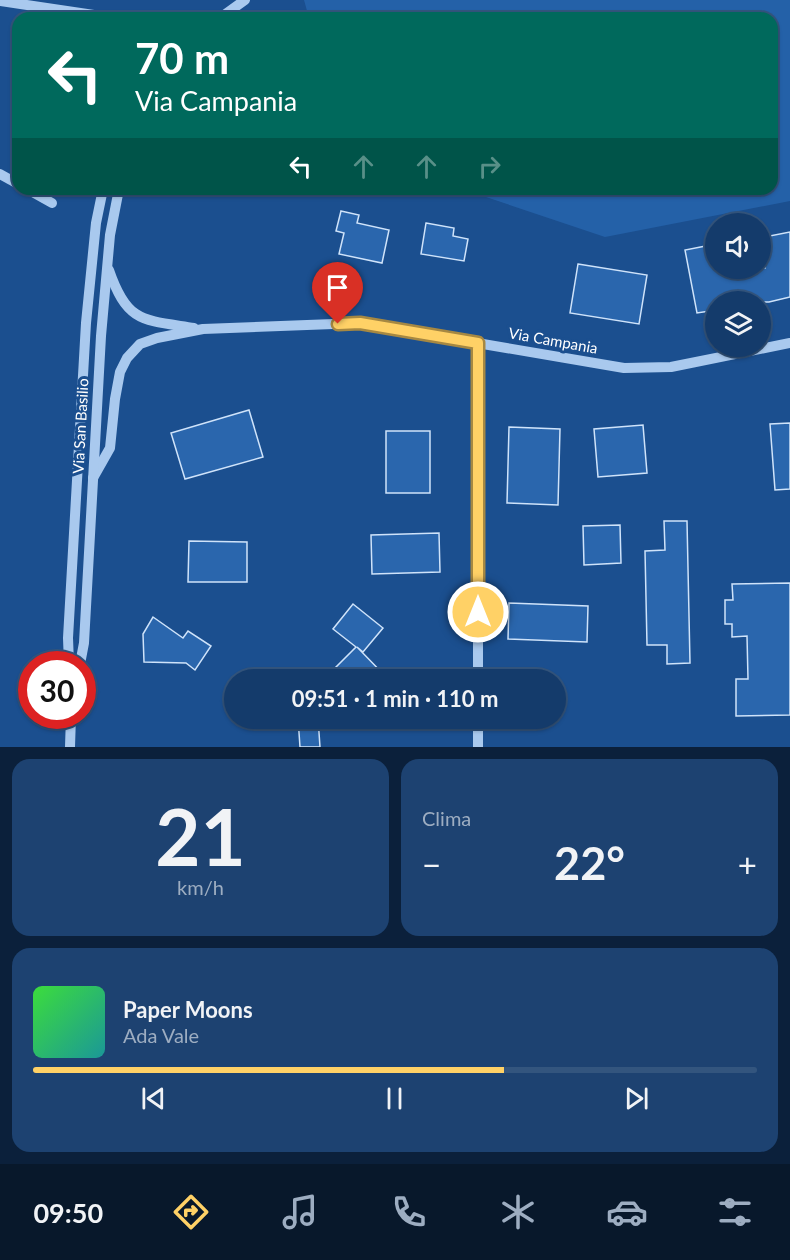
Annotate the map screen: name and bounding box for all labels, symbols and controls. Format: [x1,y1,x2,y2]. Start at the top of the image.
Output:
text: 70 m [135,33,229,83]
icon: left [36,36,114,114]
text: Via Campania [135,84,297,117]
icon: left [284,150,317,183]
icon: ahead [347,150,380,183]
icon: ahead [410,150,443,183]
icon: right [473,150,506,183]
map controls [705,213,771,357]
button: sound [705,213,771,279]
pin [312,262,363,324]
icon: arrive [321,271,354,304]
button: layers [705,291,771,357]
street label: Via Campania [507,323,599,357]
street label: Via San Basilio [69,378,91,474]
position arrow [446,580,510,644]
speed limit sign: 30 [18,651,96,729]
text: 09:51 · 1 min · 110 m [292,685,498,712]
text: 21 [155,789,246,883]
text: Clima [422,806,471,830]
text: 22° [554,836,625,890]
text: − [422,844,441,884]
text: + [738,844,757,884]
text: km/h [177,875,224,899]
text: Paper Moons [123,996,253,1023]
text: Ada Vale [123,1023,199,1047]
icon: previous [137,1082,170,1115]
icon: pause [378,1082,411,1115]
icon: next [620,1082,653,1115]
icon: directions [170,1191,212,1233]
icon: music [279,1191,321,1233]
icon: phone [388,1191,430,1233]
icon: climate [497,1191,539,1233]
icon: car [606,1191,648,1233]
icon: filters [714,1191,756,1233]
text: 09:50 [33,1196,103,1229]

